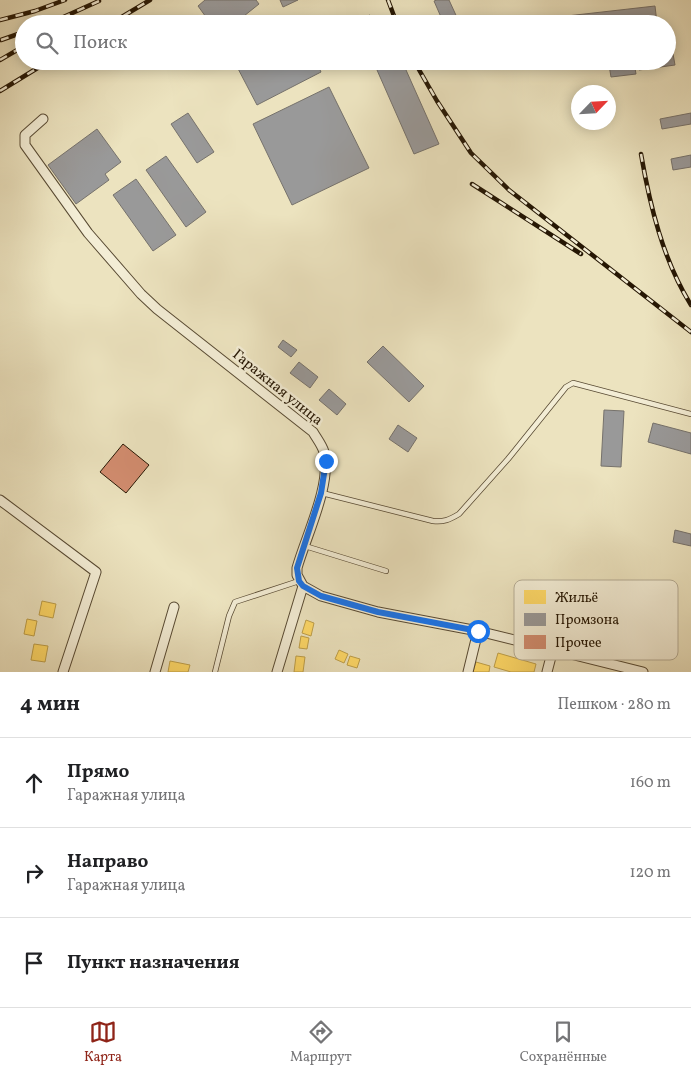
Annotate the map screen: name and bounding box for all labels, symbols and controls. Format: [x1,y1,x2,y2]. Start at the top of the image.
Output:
search box [15,15,676,70]
icon: search [33,29,61,57]
text: Поиск [73,30,127,56]
north arrow [571,85,616,130]
street label: Гаражная улица [227,345,327,431]
route end [315,450,338,473]
legend [514,580,678,660]
text: Жильё [555,589,599,608]
text: Промзона [555,611,619,630]
route start [467,620,490,643]
text: Прочее [555,634,602,653]
text: 4 мин [20,690,80,719]
text: Пешком · 280 m [557,694,671,716]
text: Прямо [67,759,129,785]
icon: ahead [20,769,48,797]
text: 160 m [630,772,671,794]
text: Гаражная улица [67,785,186,807]
text: Направо [67,849,149,875]
icon: right [20,859,48,887]
text: 120 m [629,862,671,884]
text: Гаражная улица [67,875,186,897]
icon: arrive [20,949,48,977]
text: Пункт назначения [67,950,240,976]
tab: Карта [84,1018,122,1067]
tab: Маршрут [290,1018,352,1067]
tab: Сохранённые [520,1018,607,1067]

